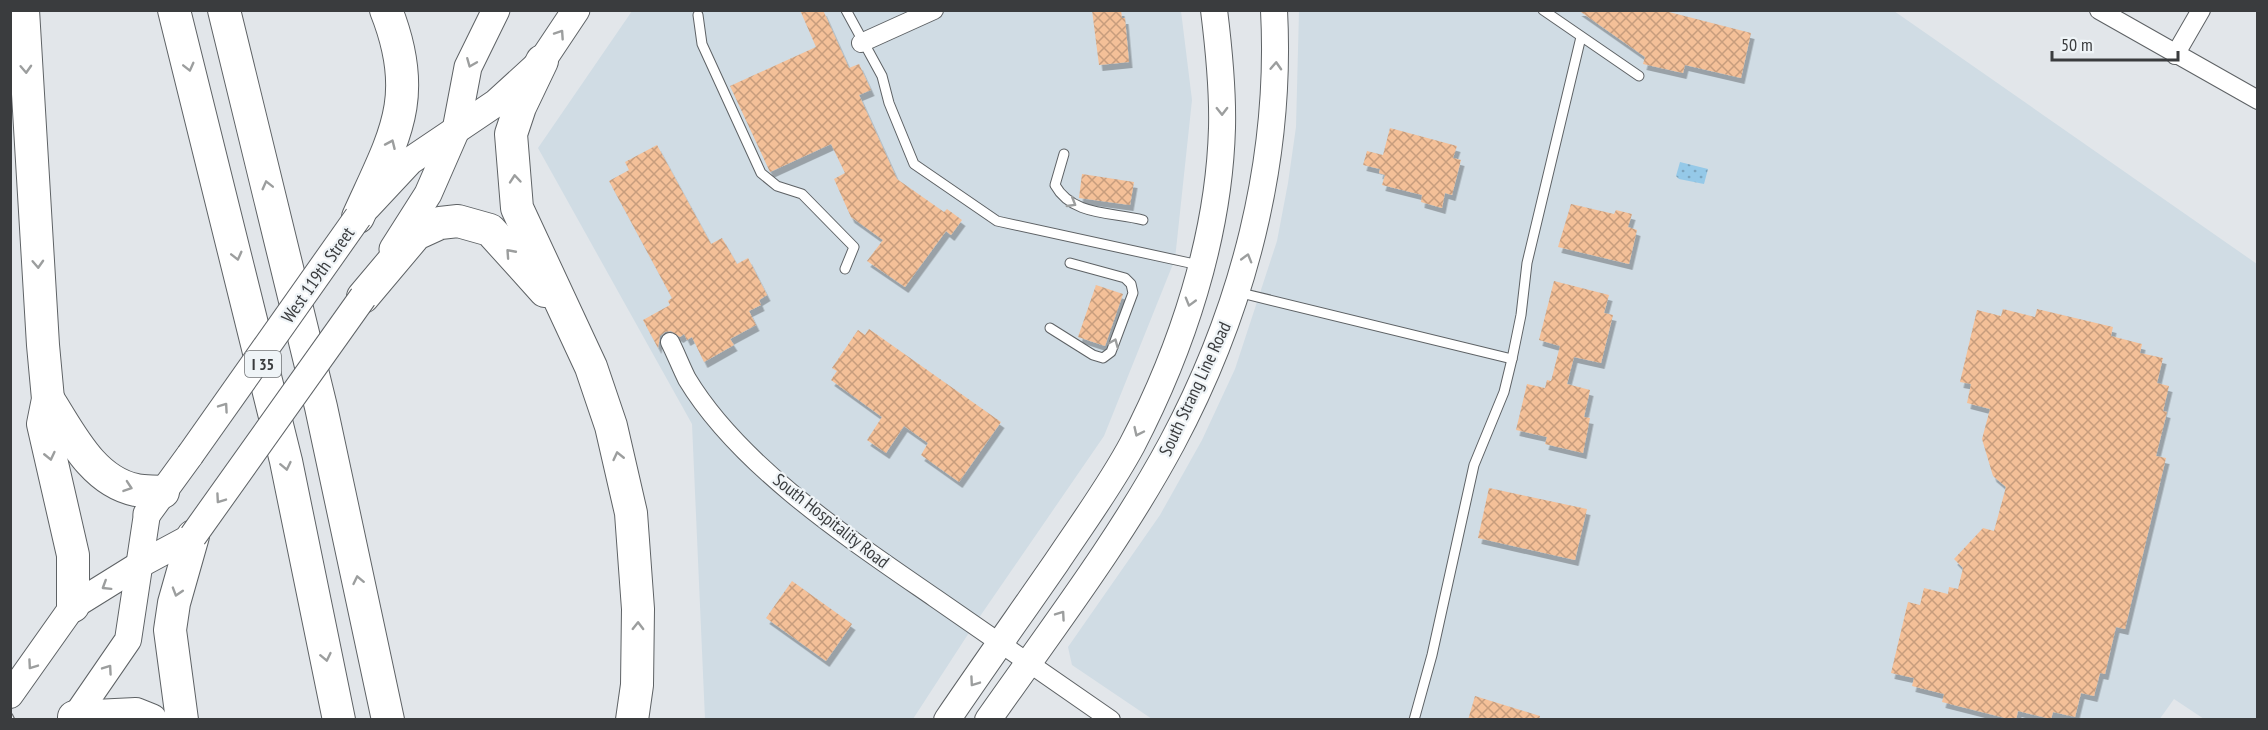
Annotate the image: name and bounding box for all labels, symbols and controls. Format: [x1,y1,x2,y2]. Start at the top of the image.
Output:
scale bar [2052,24,2178,62]
one-way arrow [553,30,564,41]
text: 50 m [2061,33,2093,56]
one-way arrow [466,57,478,68]
one-way arrow [1269,61,1282,70]
one-way arrow [181,62,194,72]
one-way arrow [20,64,33,73]
one-way arrow [1216,106,1228,115]
one-way arrow [384,140,396,151]
one-way arrow [509,175,522,184]
one-way arrow [262,181,275,191]
one-way arrow [1066,196,1076,208]
street label: West 119th Street [276,222,359,327]
one-way arrow [506,249,517,259]
one-way arrow [229,251,242,261]
one-way arrow [1240,253,1252,264]
one-way arrow [31,259,44,268]
one-way arrow [1185,296,1197,307]
street label: South Strang Line Road [1153,318,1236,460]
one-way arrow [1106,339,1118,350]
road number: I 35 [245,351,281,377]
one-way arrow [216,403,227,414]
one-way arrow [1133,426,1145,437]
one-way arrow [43,451,56,461]
one-way arrow [612,451,625,461]
one-way arrow [279,461,292,471]
street label: South Hospitality Road [769,468,894,573]
one-way arrow [122,479,133,492]
one-way arrow [216,492,227,503]
one-way arrow [352,575,365,585]
one-way arrow [102,578,112,590]
one-way arrow [172,586,184,597]
one-way arrow [1054,611,1065,622]
one-way arrow [631,622,644,631]
one-way arrow [319,652,332,662]
one-way arrow [28,659,39,670]
one-way arrow [101,665,112,676]
one-way arrow [970,675,981,686]

